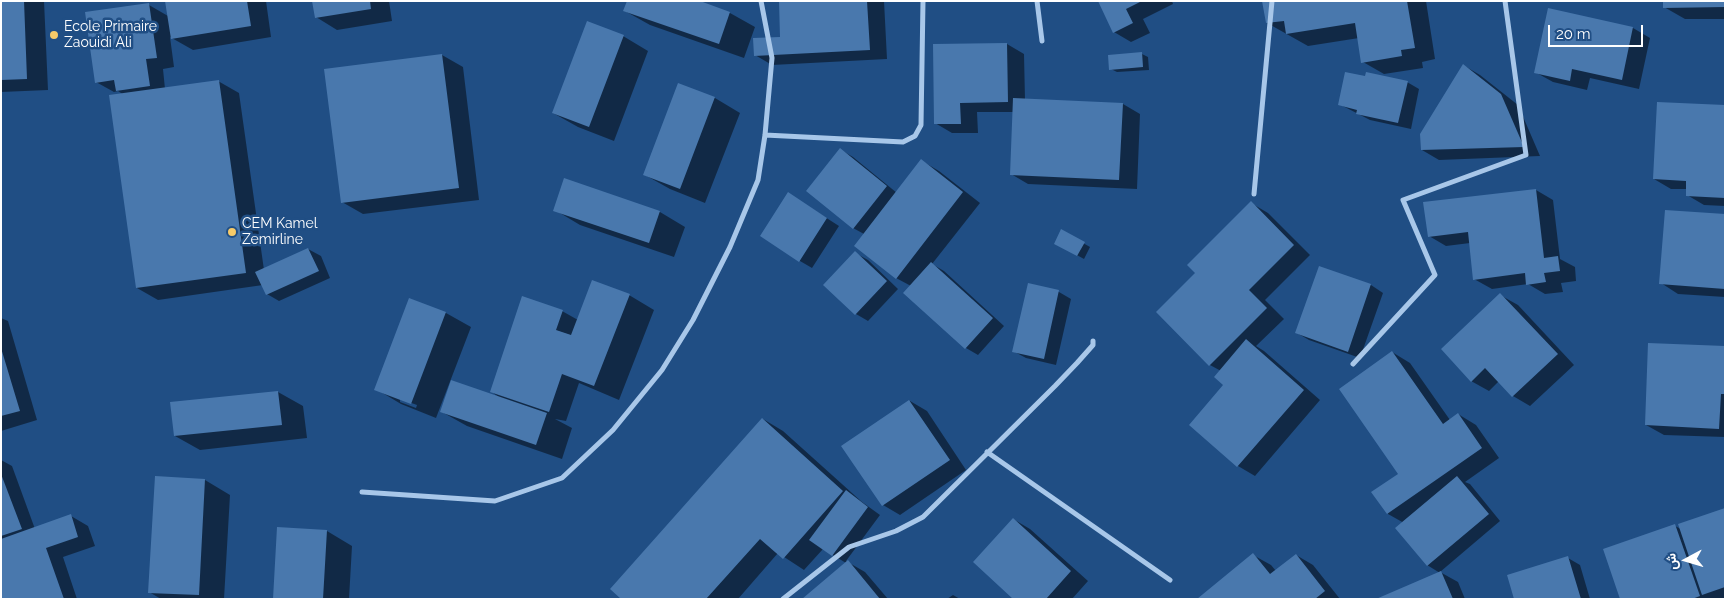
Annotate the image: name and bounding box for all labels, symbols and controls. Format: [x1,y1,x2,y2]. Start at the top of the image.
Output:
scale bar [1551,15,1646,47]
place label: Ecole Primaire Zaouidi Ali [64,19,157,52]
text: 20 m [1556,25,1591,43]
marker: Ecole Primaire Zaouidi Ali [48,29,60,41]
place label: CEM Kamel Zemirline [242,216,318,248]
marker: CEM Kamel Zemirline [226,226,238,238]
north arrow [1661,535,1711,585]
text: ش [1662,552,1680,571]

